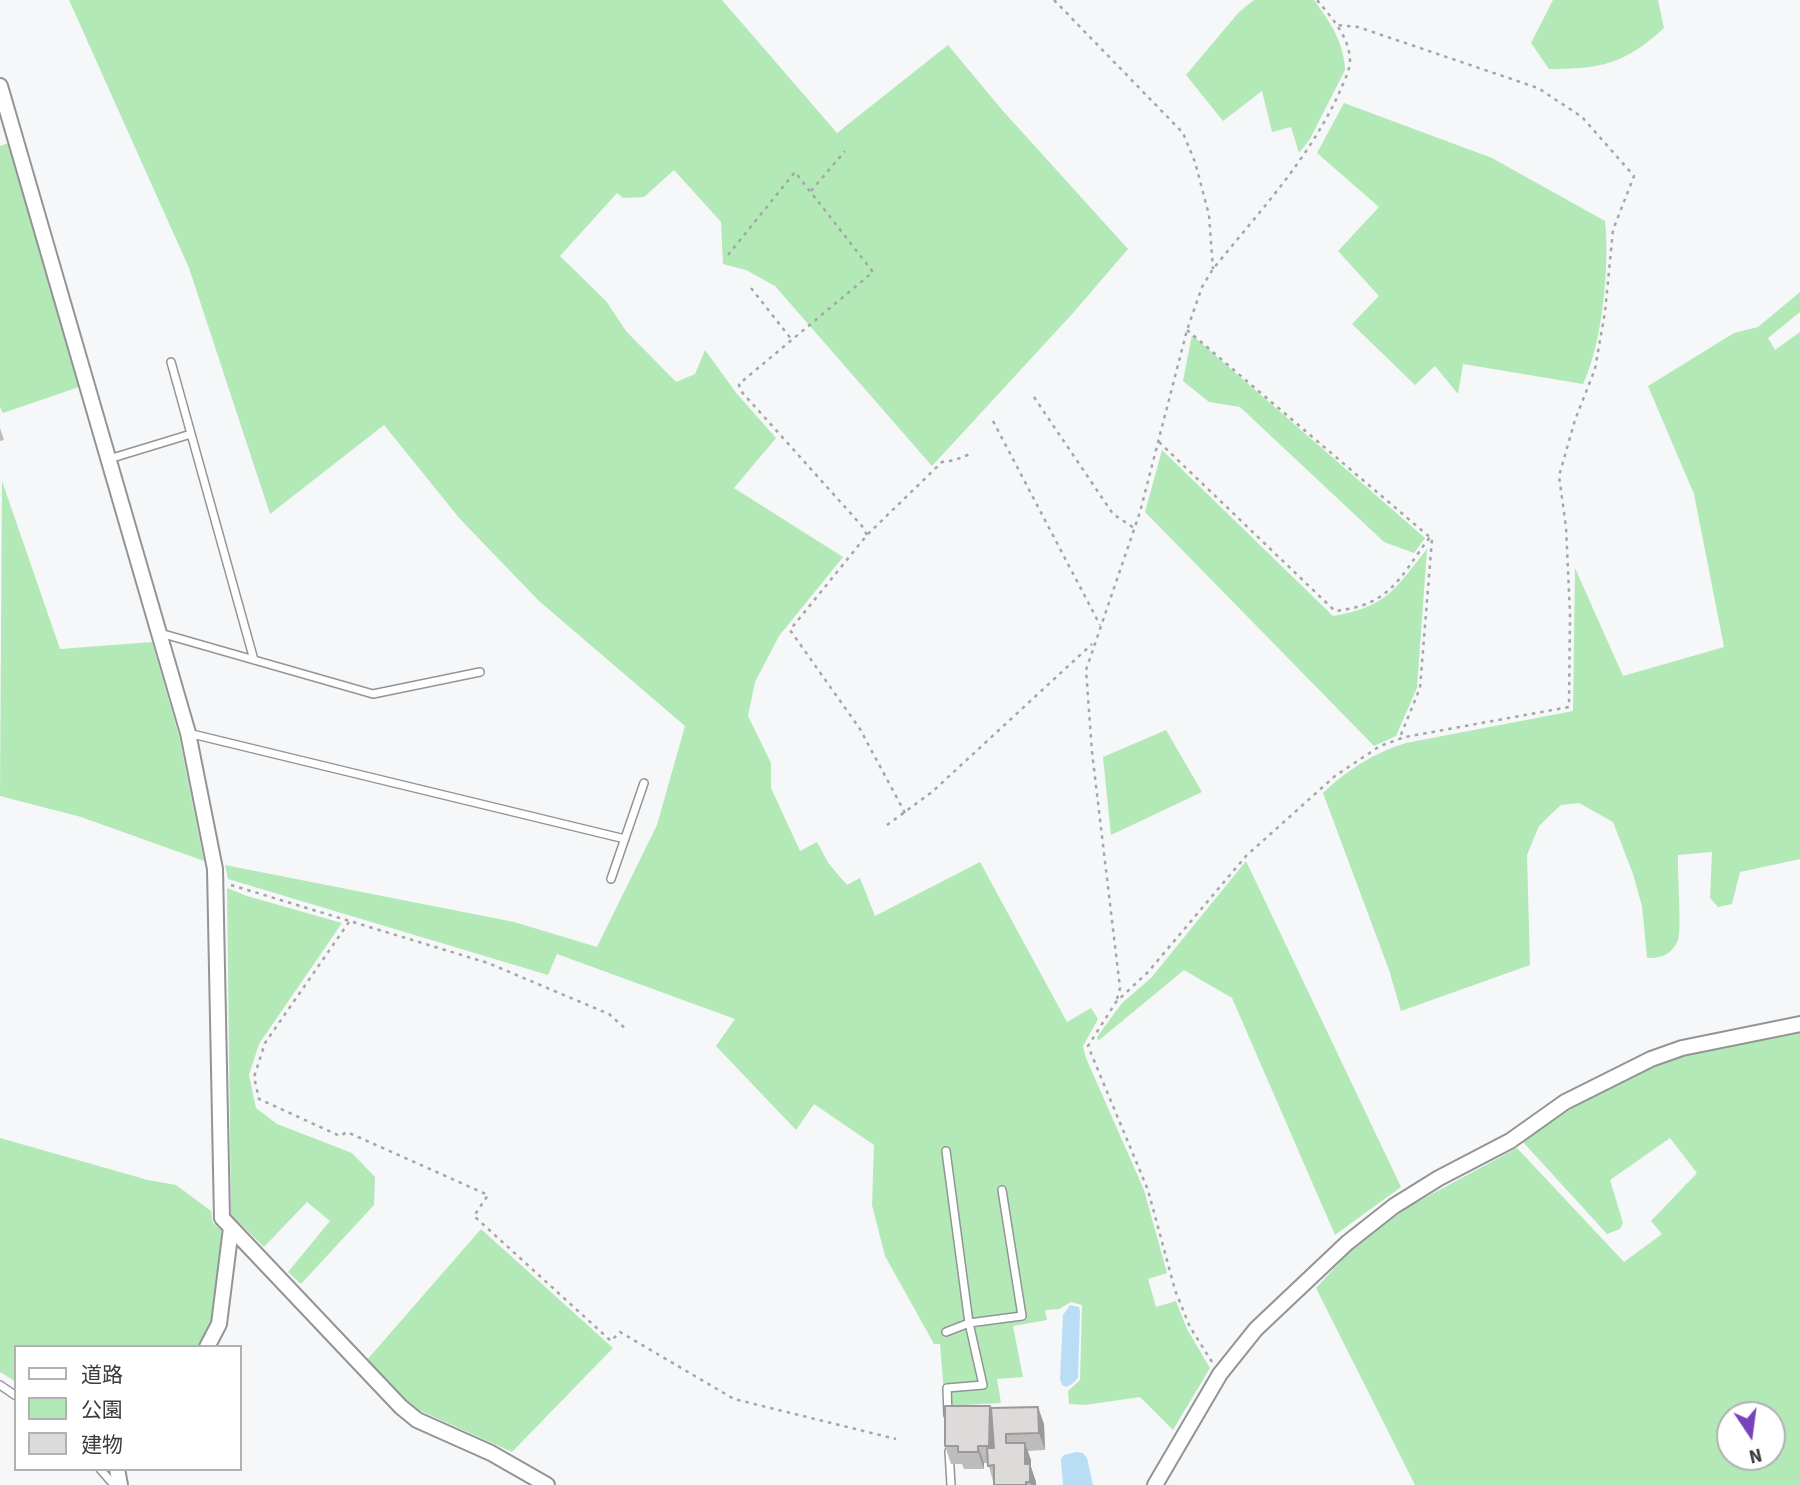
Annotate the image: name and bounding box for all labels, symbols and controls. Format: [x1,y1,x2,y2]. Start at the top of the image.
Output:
legend [14,1345,242,1471]
text: 道路 [81,1360,123,1390]
text: 公園 [81,1395,123,1425]
north arrow [1716,1401,1786,1471]
text: 建物 [81,1430,123,1460]
text: N [1746,1440,1765,1470]

